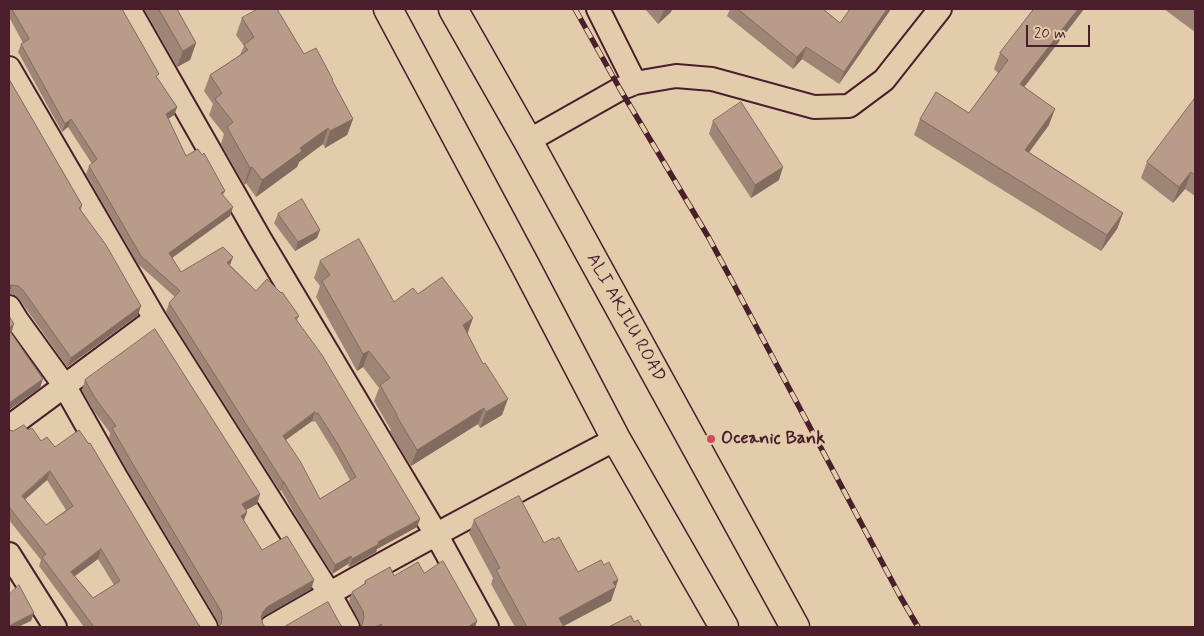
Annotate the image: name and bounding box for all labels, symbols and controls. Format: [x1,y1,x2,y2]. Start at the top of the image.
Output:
scale bar [1029,15,1093,47]
text: 20 m [1034,24,1066,44]
street label: ALI AKILU ROAD [581,250,669,386]
place label: Oceanic Bank [721,428,825,450]
marker: Oceanic Bank [705,433,717,445]

